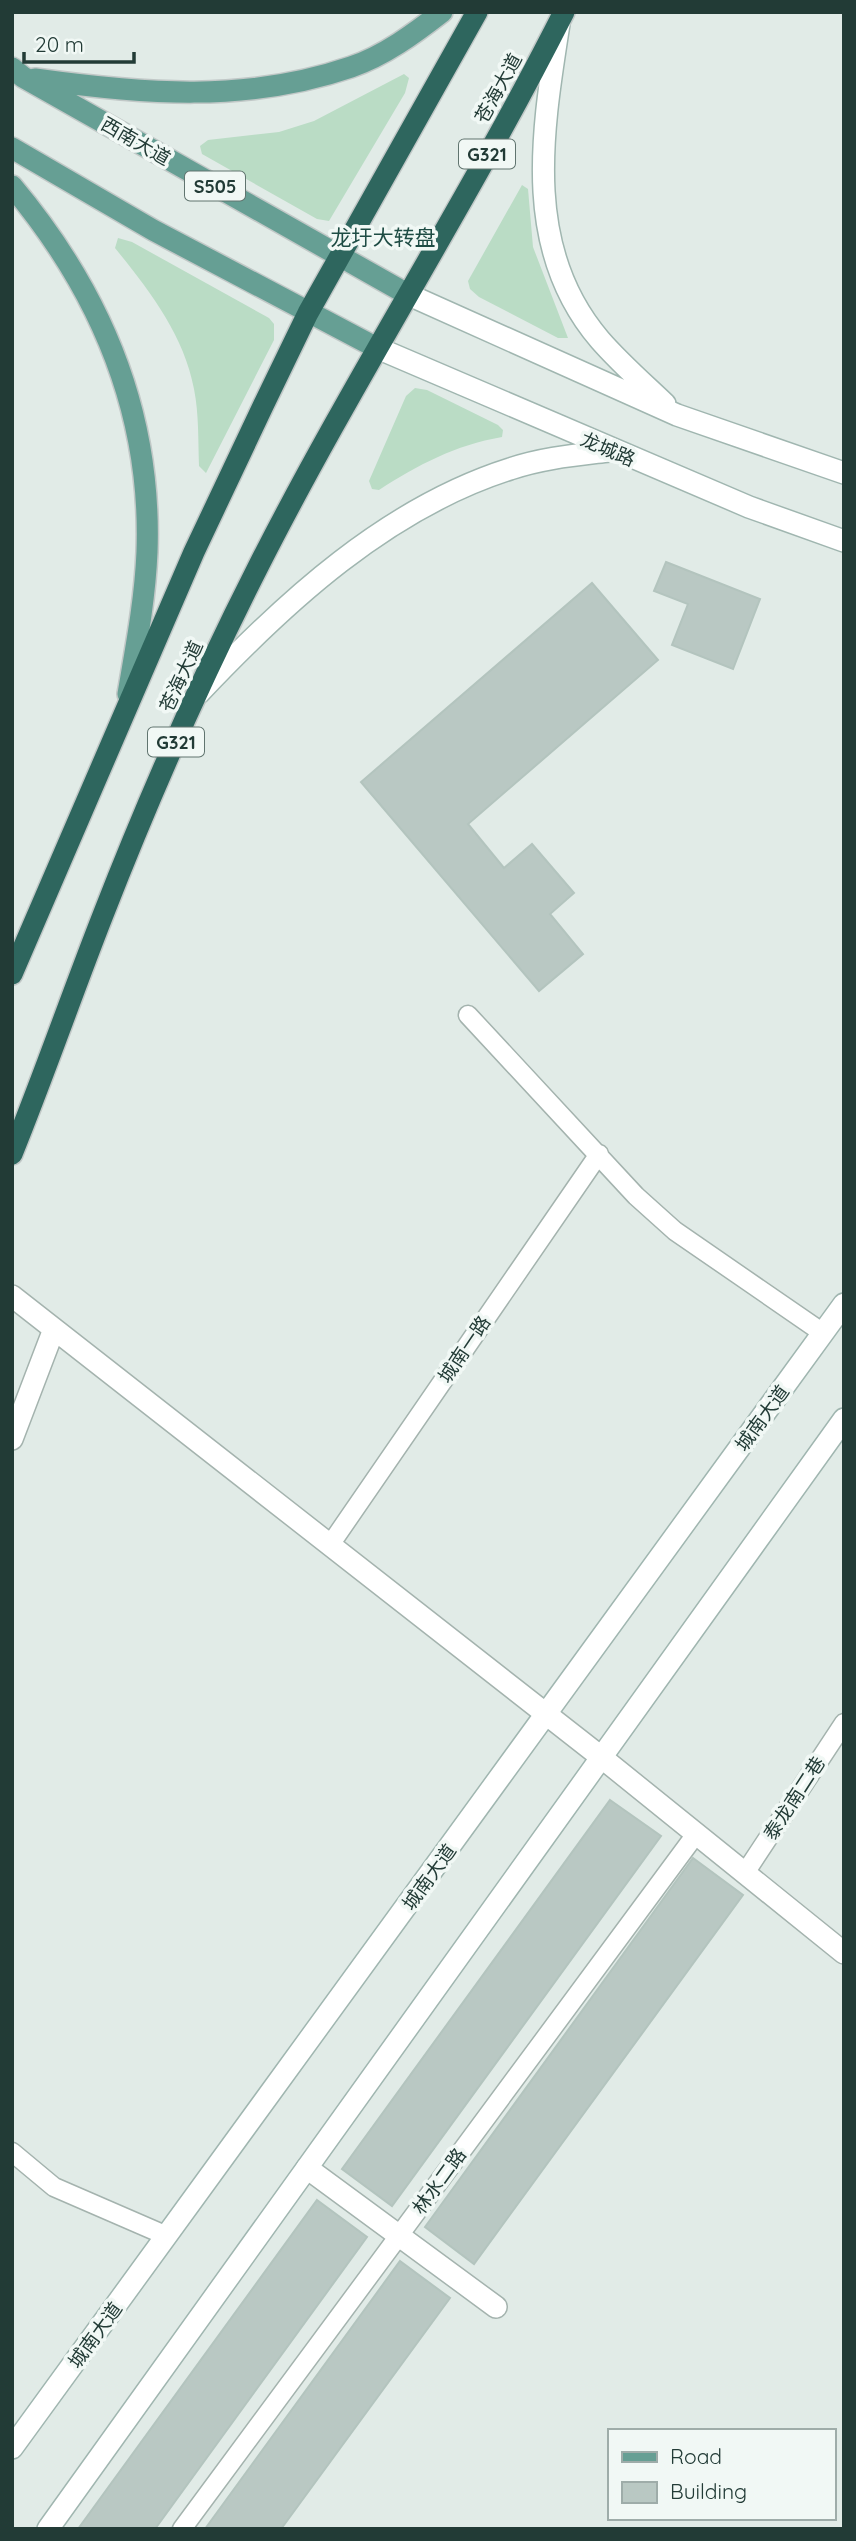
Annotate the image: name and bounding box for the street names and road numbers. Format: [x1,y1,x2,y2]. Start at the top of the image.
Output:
street label: 苍海大道 [469,49,527,127]
street label: 西南大道 [97,112,175,170]
road number: G321 [459,140,515,168]
road number: S505 [185,172,245,201]
street label: 龙城路 [577,427,639,471]
street label: 苍海大道 [154,636,208,716]
road number: G321 [148,728,204,756]
street label: 城南一路 [433,1311,495,1387]
street label: 城南大道 [730,1380,794,1456]
street label: 泰龙南二巷 [758,1752,830,1844]
street label: 城南大道 [397,1839,461,1915]
street label: 林水二路 [407,2143,471,2219]
street label: 城南大道 [63,2297,127,2373]

